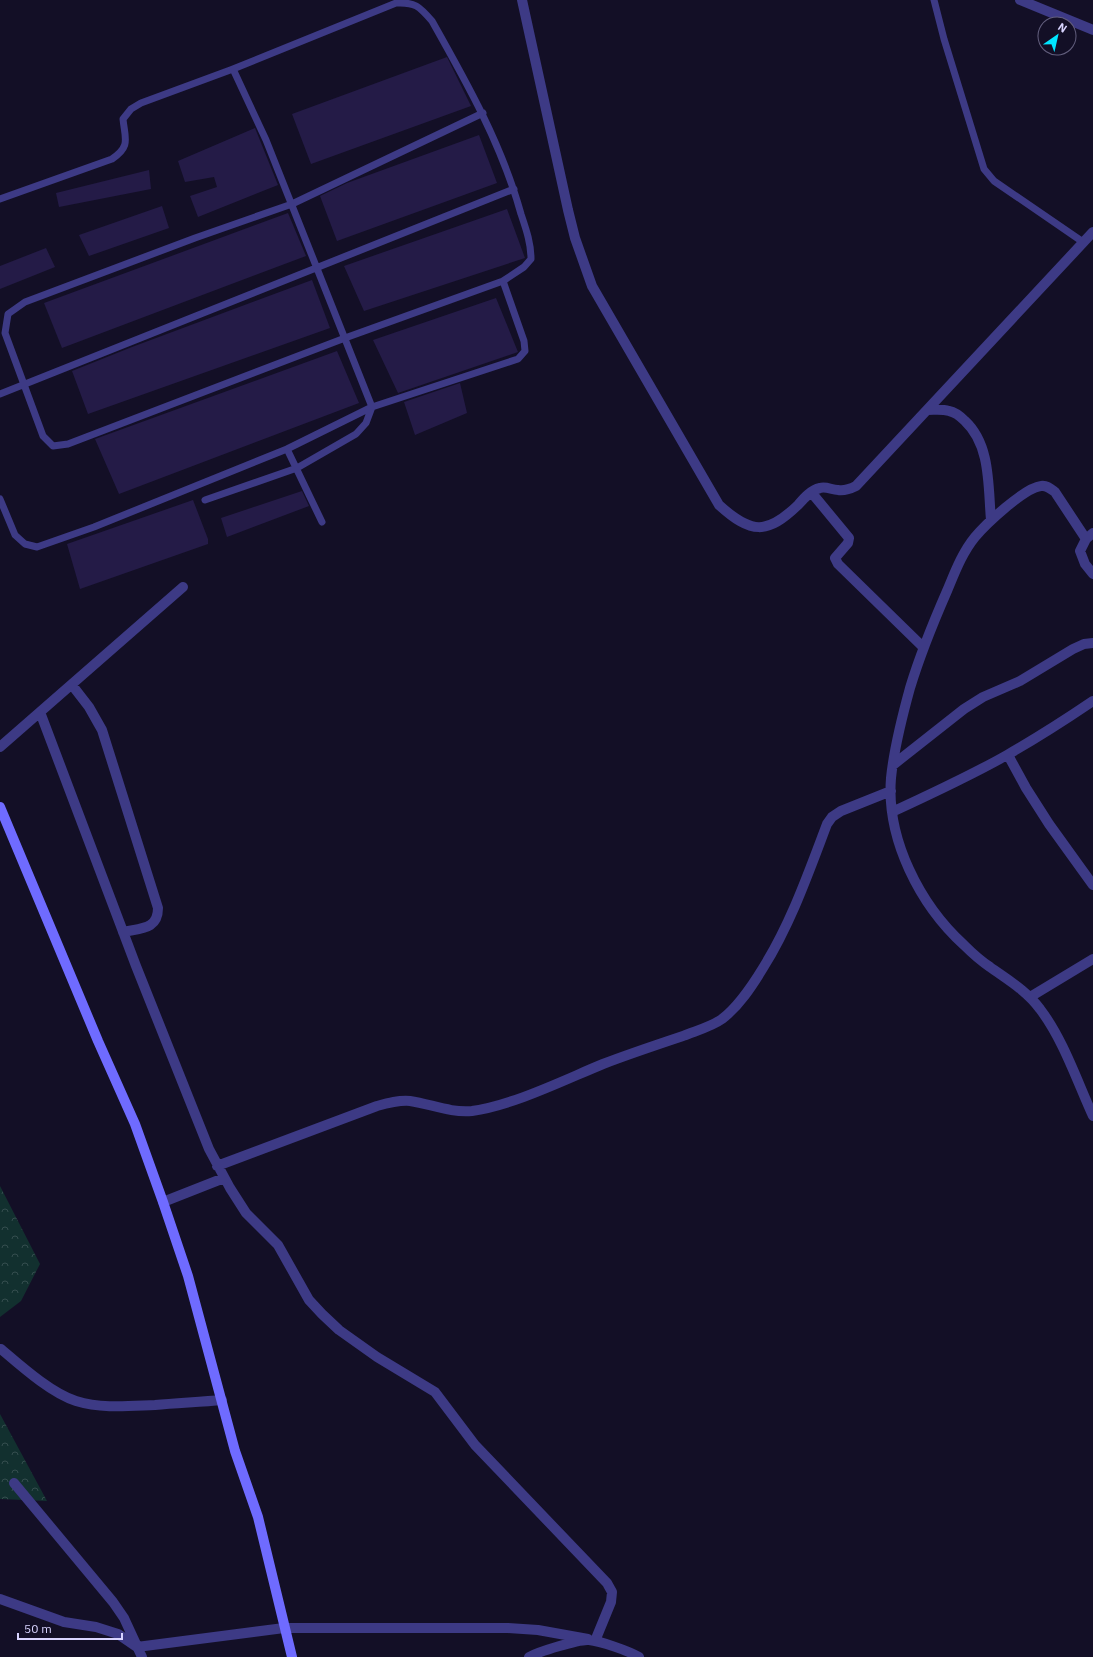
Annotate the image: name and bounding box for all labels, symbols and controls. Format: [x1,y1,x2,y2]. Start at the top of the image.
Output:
north arrow [1037,16,1077,56]
text: N [1055,20,1070,36]
scale bar [18,1615,122,1641]
text: 50 m [24,1621,52,1636]

